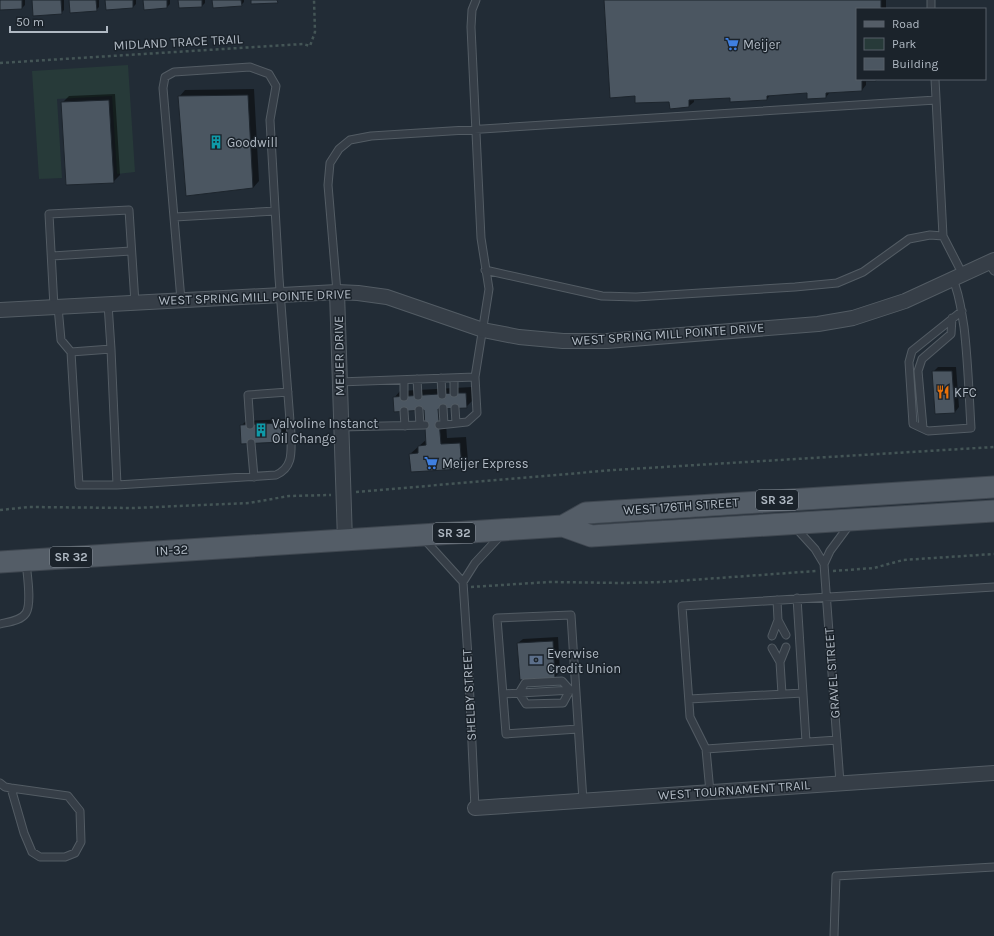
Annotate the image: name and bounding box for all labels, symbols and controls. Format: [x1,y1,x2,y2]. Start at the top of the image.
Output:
scale bar [10,8,107,34]
legend [856,8,986,80]
text: 50 m [16,15,44,29]
text: Road [892,17,920,31]
street label: MIDLAND TRACE TRAIL [113,31,243,53]
supermarket icon: Meijer [724,36,740,52]
place label: Meijer [743,37,780,52]
text: Park [892,37,917,51]
text: Building [892,57,939,71]
building icon: Goodwill [208,134,224,150]
place label: Goodwill [227,135,278,150]
street label: WEST SPRING MILL POINTE DRIVE [158,286,352,308]
street label: MEIJER DRIVE [331,316,347,396]
street label: WEST SPRING MILL POINTE DRIVE [571,320,765,348]
restaurant icon: KFC [935,384,951,400]
place label: KFC [954,385,977,400]
place label: Valvoline Instanct Oil Change [272,416,378,446]
building icon: Valvoline Instanct Oil Change [253,422,269,438]
supermarket icon: Meijer Express [423,455,439,471]
place label: Meijer Express [442,456,529,471]
road number: SR 32 [756,490,798,510]
street label: WEST 176TH STREET [623,494,740,518]
road number: SR 32 [433,523,475,543]
street label: IN-32 [155,542,189,558]
road number: SR 32 [50,547,92,567]
street label: GRAVEL STREET [821,627,843,719]
place label: Everwise Credit Union [547,646,621,676]
street label: SHELBY STREET [459,648,479,741]
bank icon: Everwise Credit Union [528,652,544,668]
street label: WEST TOURNAMENT TRAIL [657,777,811,803]

